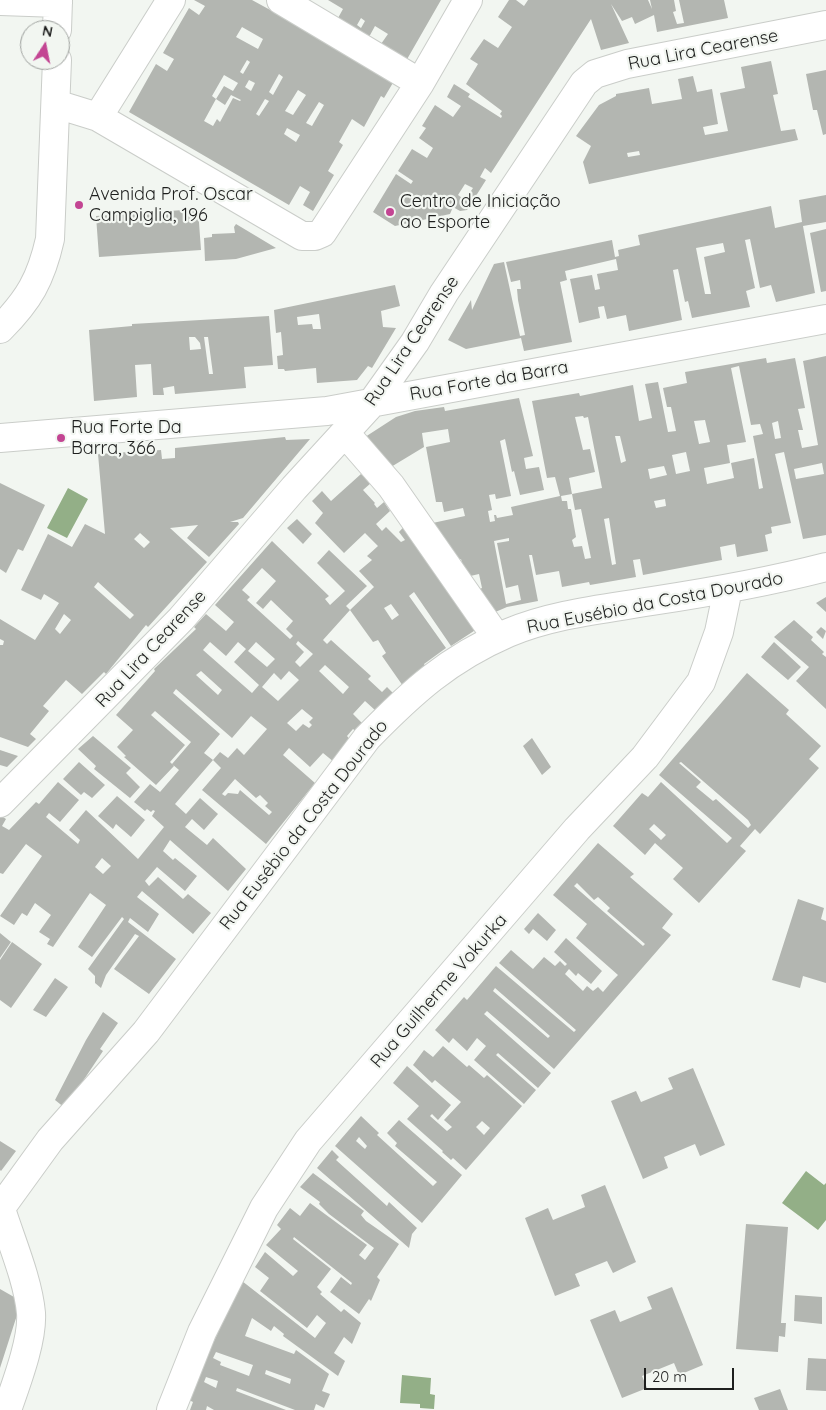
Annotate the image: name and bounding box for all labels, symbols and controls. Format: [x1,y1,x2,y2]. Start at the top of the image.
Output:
north arrow [20,20,70,70]
text: N [41,21,54,41]
street label: Rua Lira Cearense [626,25,780,75]
place label: Avenida Prof. Oscar Campiglia, 196 [89,184,253,226]
place label: Centro de Iniciação ao Esporte [400,191,561,233]
marker: Avenida Prof. Oscar Campiglia, 196 [73,199,85,211]
marker: Centro de Iniciação ao Esporte [384,206,396,218]
street label: Rua Lira Cearense [360,272,464,410]
street label: Rua Forte da Barra [408,356,570,406]
place label: Rua Forte Da Barra, 366 [71,417,182,459]
marker: Rua Forte Da Barra, 366 [55,432,67,444]
street label: Rua Eusébio da Costa Dourado [525,568,785,638]
street label: Rua Lira Cearense [91,586,211,712]
street label: Rua Eusébio da Costa Dourado [215,716,393,934]
street label: Rua Guilherme Vokurka [366,910,512,1072]
scale bar [646,1358,736,1390]
text: 20 m [652,1367,687,1386]

